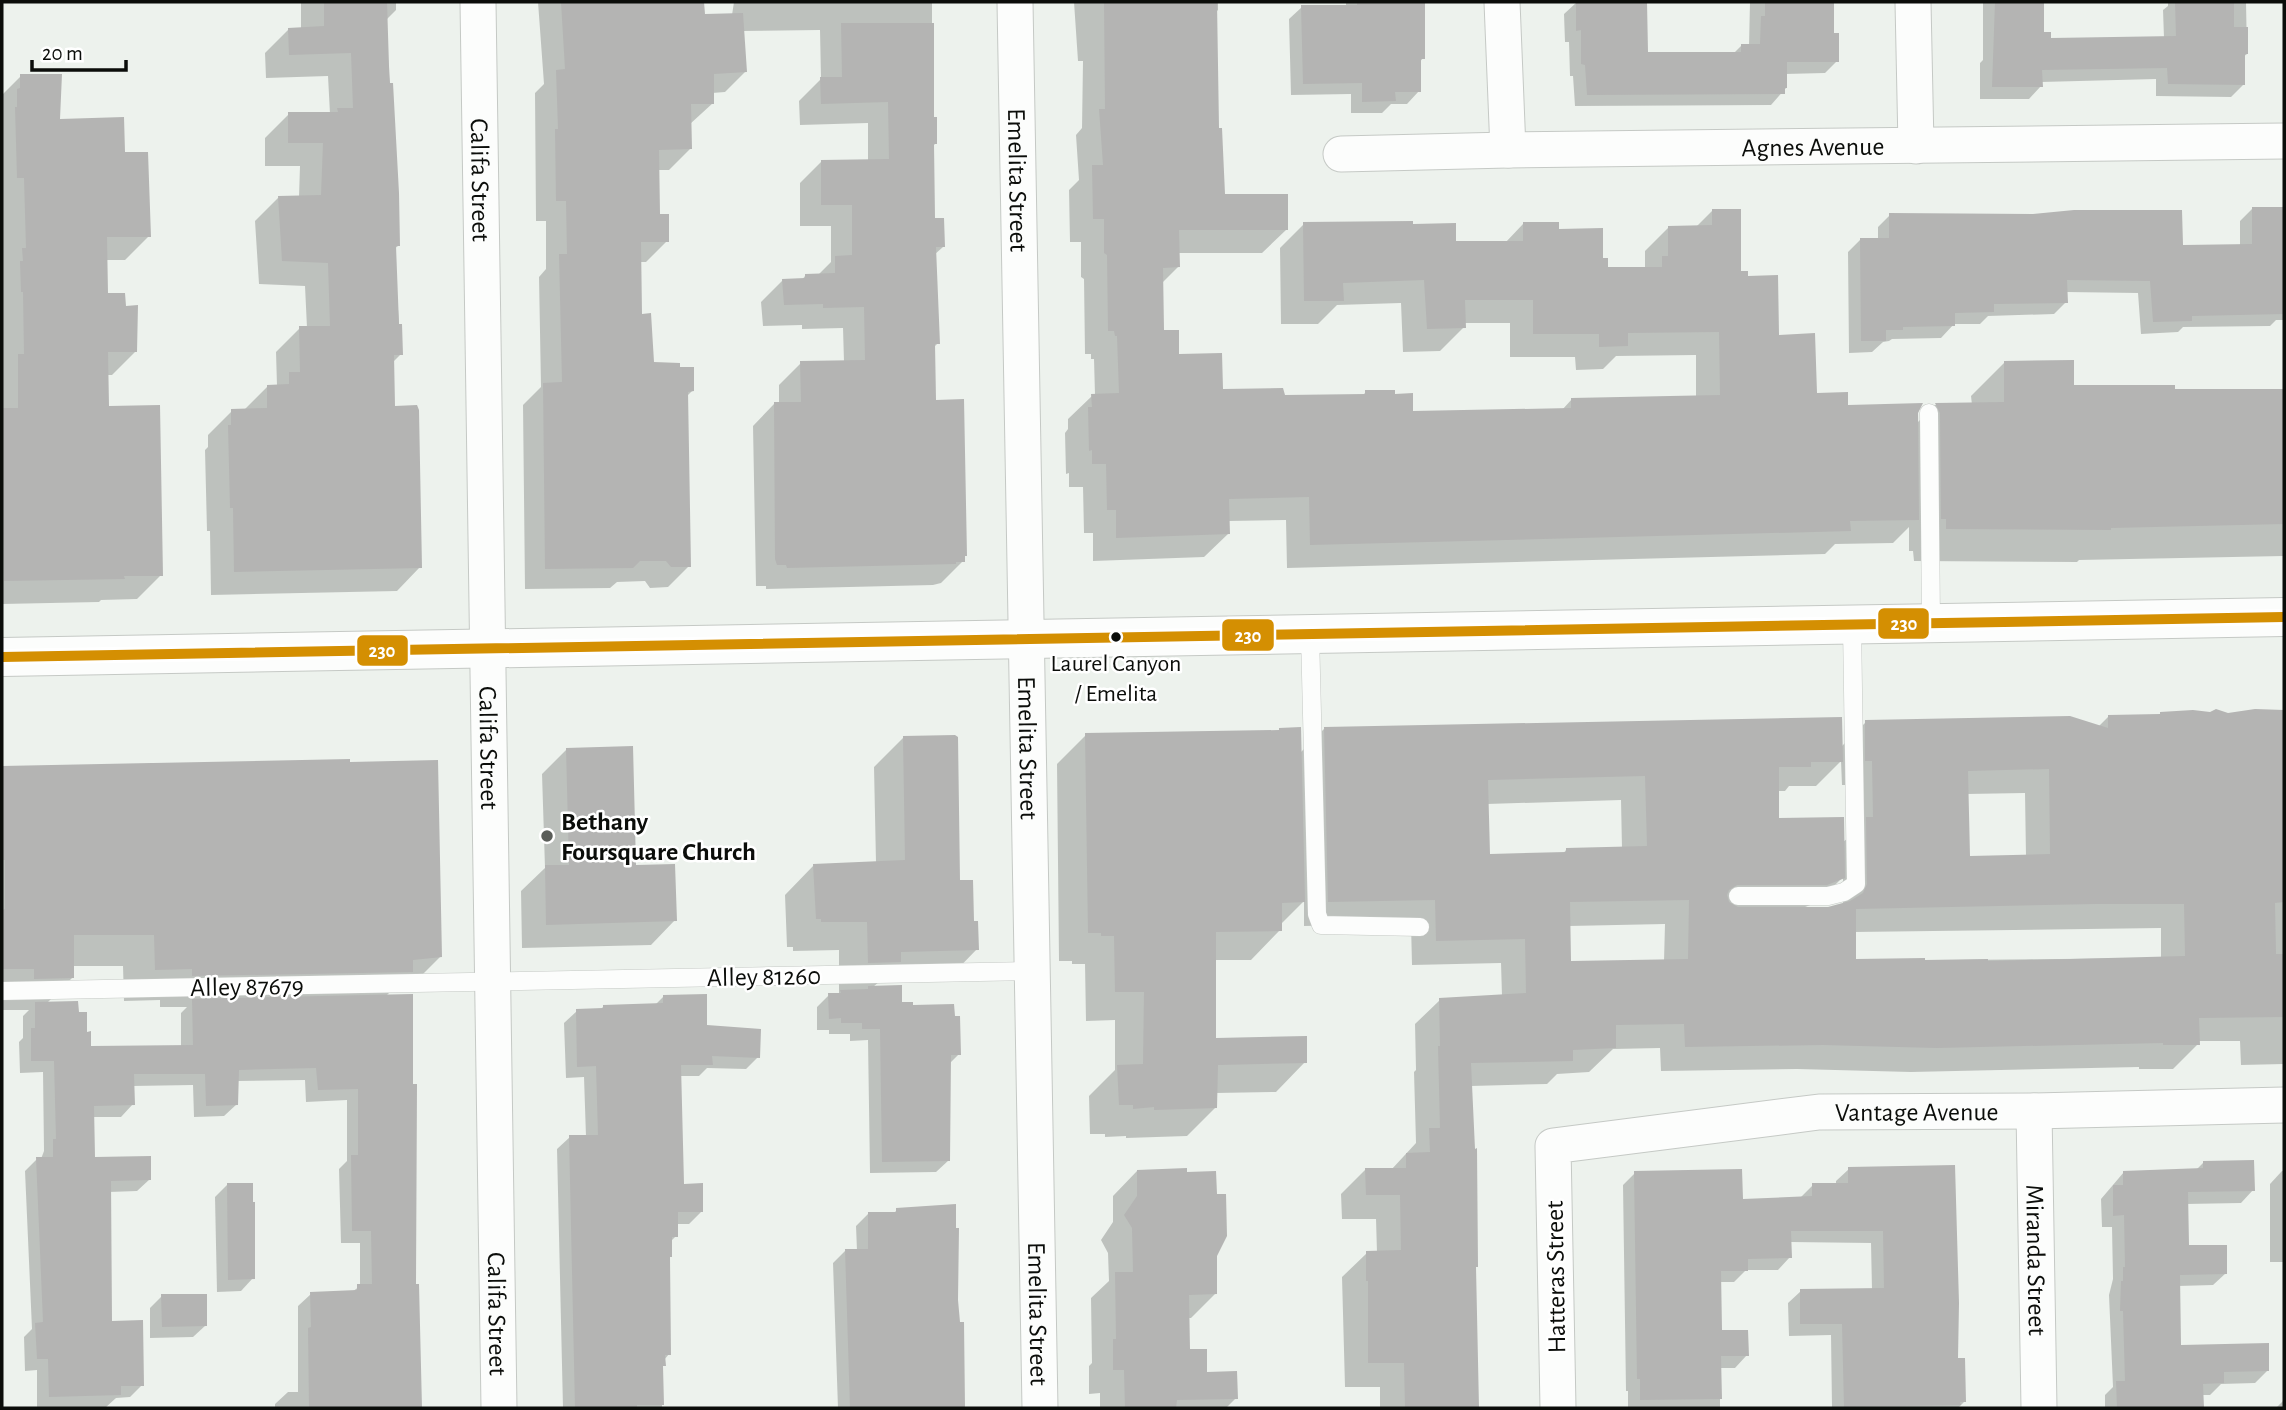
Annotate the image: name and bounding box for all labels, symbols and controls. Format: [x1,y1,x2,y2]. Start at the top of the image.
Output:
scale bar [32,28,126,72]
text: 20 m [42,43,83,64]
street label: Emelita Street [1003,108,1031,252]
street label: Califa Street [466,118,494,242]
street label: Agnes Avenue [1741,134,1885,161]
line badge: 230 [1877,607,1930,640]
text: 230 [1890,615,1918,634]
line badge: 230 [1221,618,1275,652]
text: 230 [1234,627,1262,646]
marker: Laurel Canyon / Emelita [1109,630,1123,644]
line badge: 230 [356,634,409,667]
text: 230 [368,642,396,661]
place label: Laurel Canyon / Emelita [1051,652,1181,706]
street label: Emelita Street [1013,676,1042,820]
street label: Califa Street [474,686,502,810]
place label: Bethany Foursquare Church [561,809,756,865]
marker: Bethany Foursquare Church [539,828,555,844]
street label: Alley 81260 [707,963,821,991]
street label: Alley 87679 [190,973,304,1001]
street label: Vantage Avenue [1835,1099,1999,1126]
street label: Miranda Street [2021,1184,2050,1336]
street label: Hatteras Street [1542,1200,1570,1354]
street label: Emelita Street [1023,1242,1052,1386]
street label: Califa Street [483,1252,511,1376]

